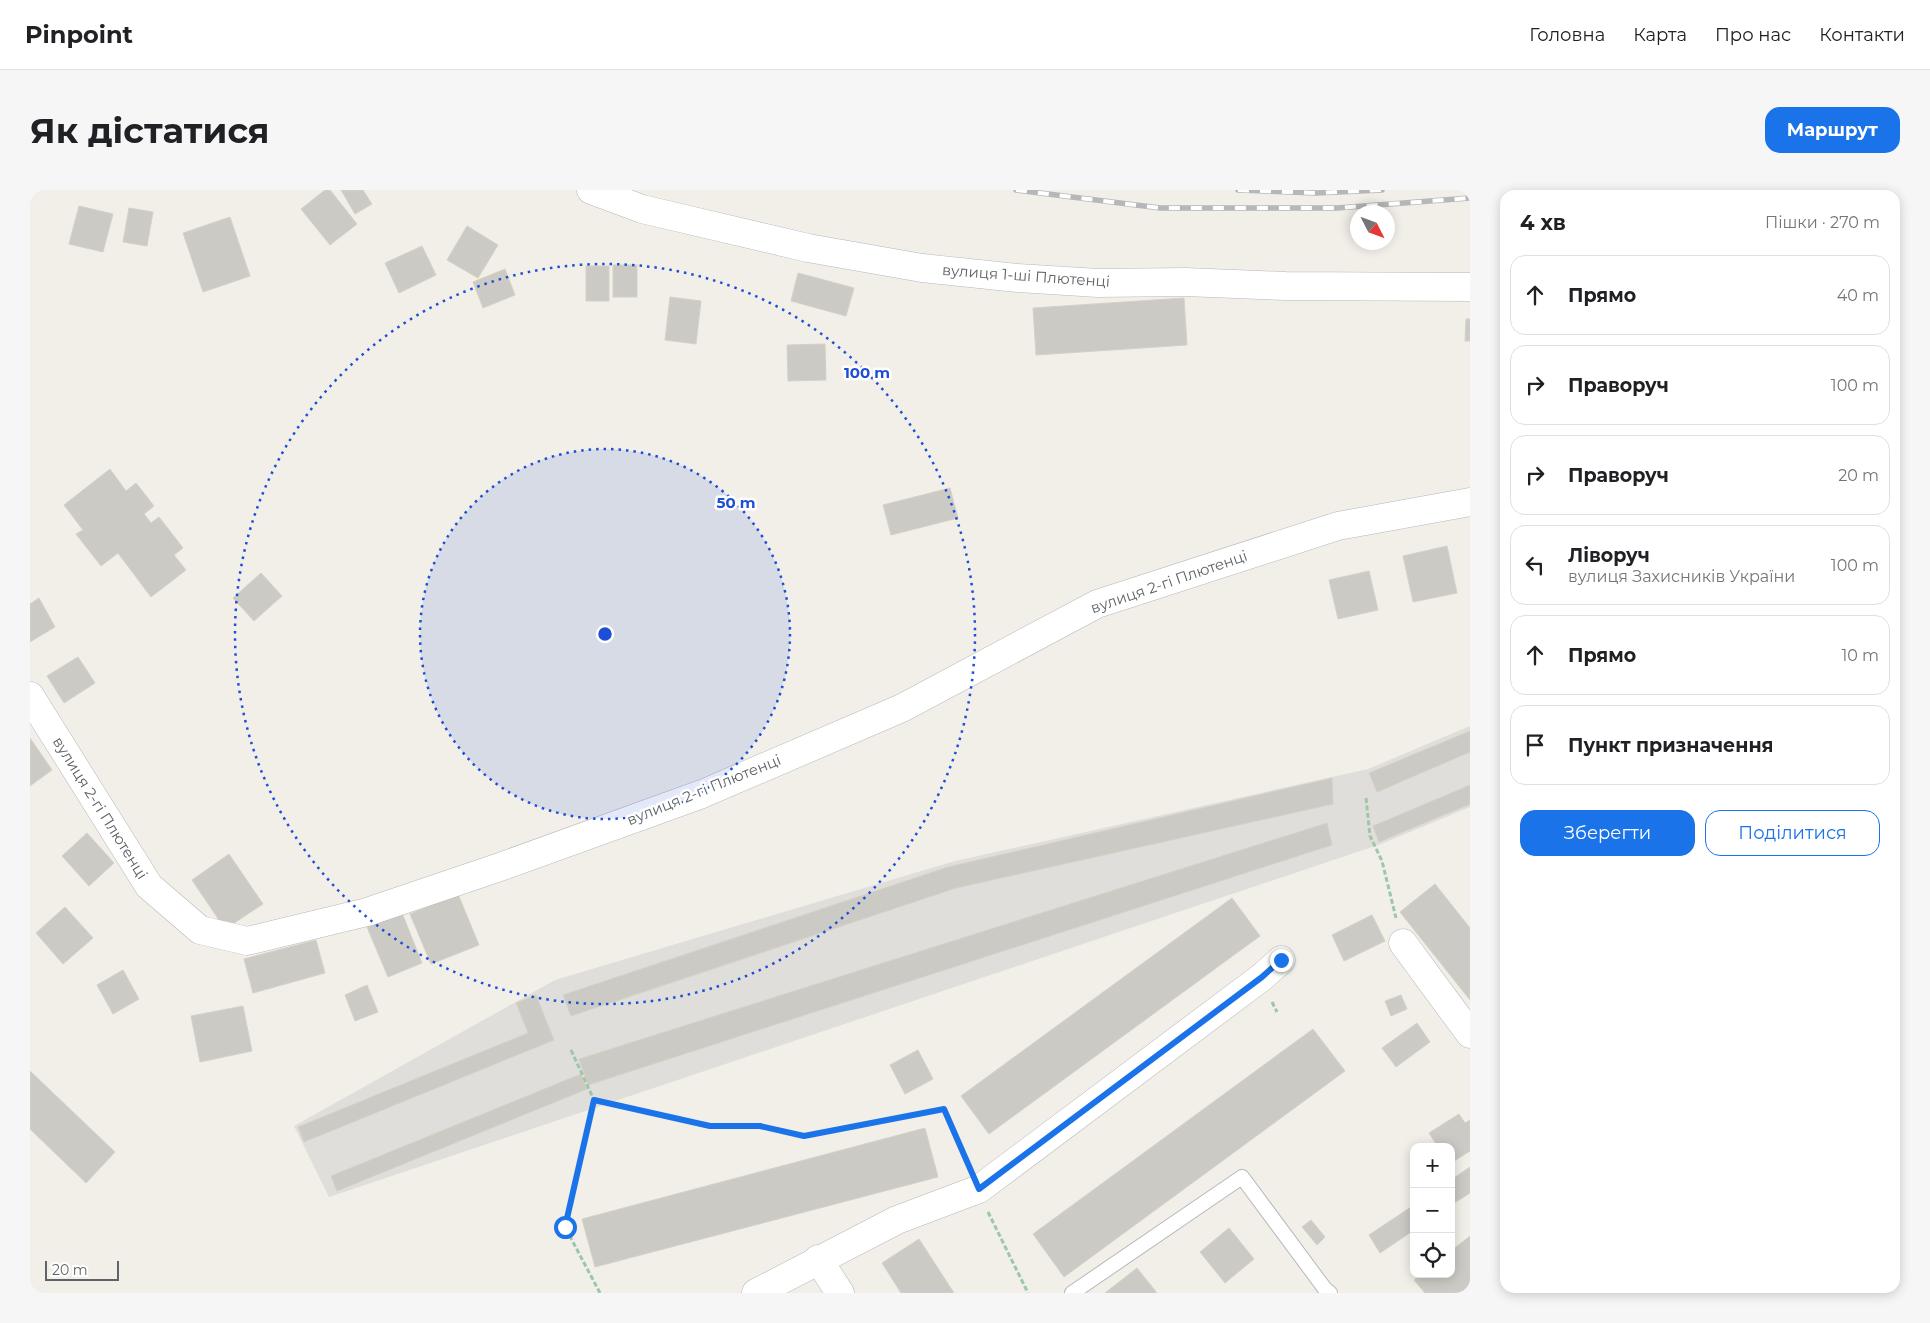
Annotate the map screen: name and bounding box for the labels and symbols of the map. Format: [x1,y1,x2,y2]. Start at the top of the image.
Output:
north arrow [1350,205,1395,250]
street label: вулиця 1-ші Плютенці [941,260,1111,291]
text: 100 m [844,363,890,382]
text: 50 m [716,493,756,512]
street label: вулиця 2-гі Плютенці [1088,546,1250,617]
centre of rings [596,625,614,643]
street label: вулиця 2-гі Плютенці [49,733,152,883]
street label: вулиця 2-гі Плютенці [624,750,784,829]
route end [1270,949,1293,972]
route start [554,1216,577,1239]
scale bar [45,1258,119,1281]

